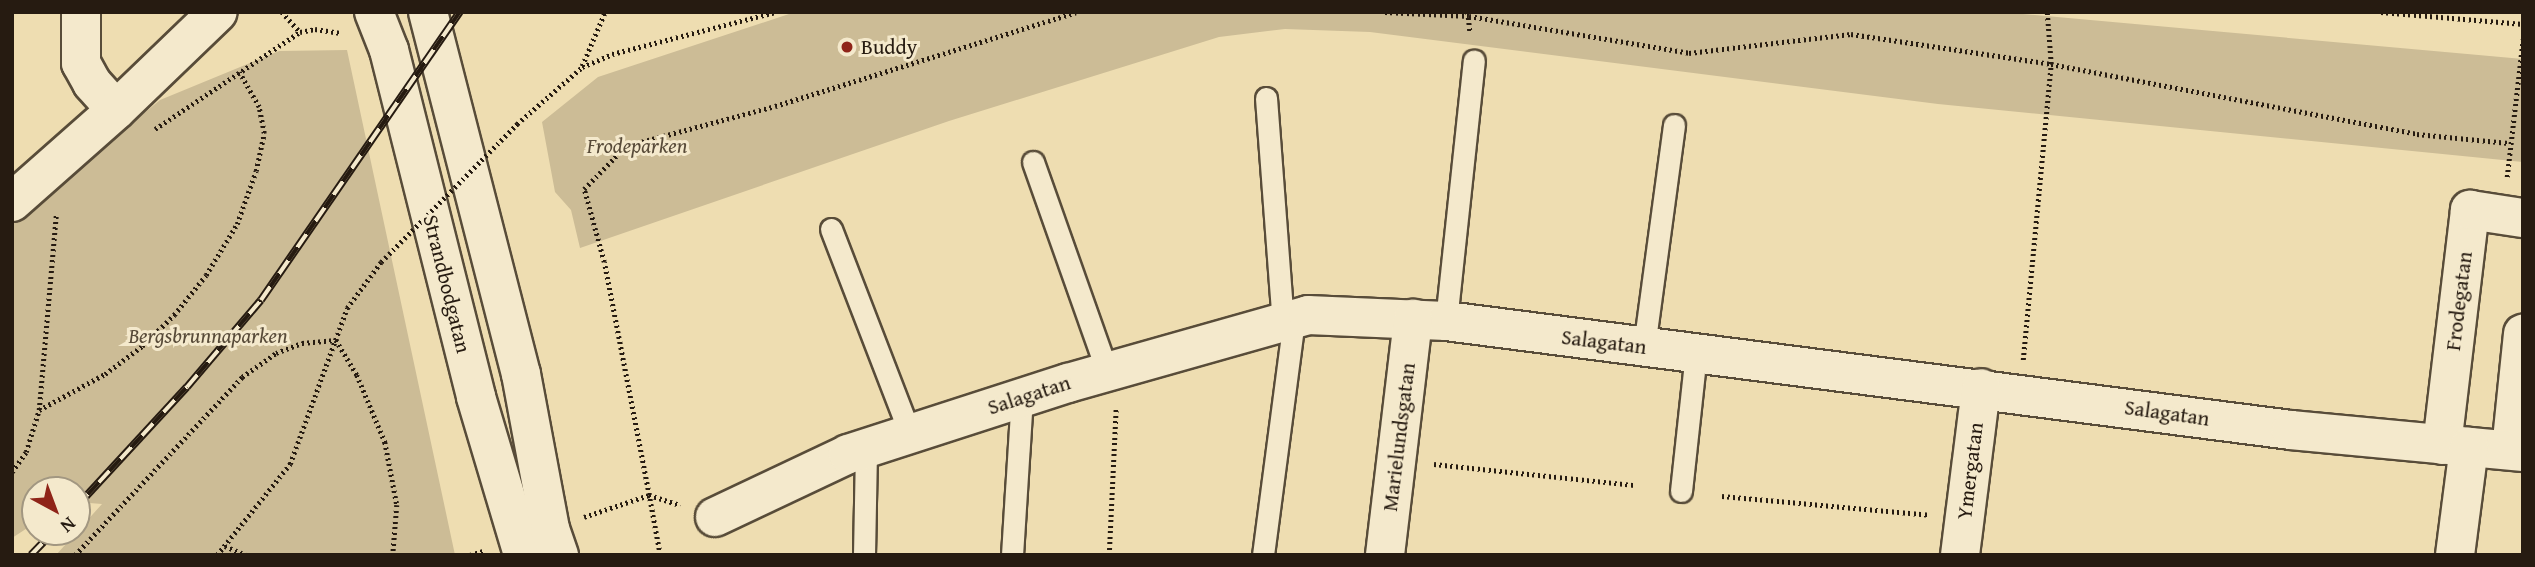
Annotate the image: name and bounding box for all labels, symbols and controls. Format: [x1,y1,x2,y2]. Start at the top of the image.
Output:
place label: Buddy [861,34,917,60]
marker: Buddy [839,39,855,55]
park label: Frodeparken [587,133,687,159]
street label: Strandbodgatan [418,212,476,356]
street label: Frodegatan [2440,250,2478,352]
park label: Bergsbrunnaparken [128,323,288,349]
street label: Salagatan [1560,324,1648,360]
street label: Marielundsgatan [1377,361,1421,513]
street label: Salagatan [984,370,1074,420]
street label: Salagatan [2123,395,2211,431]
street label: Ymergatan [1952,421,1988,521]
north arrow [21,476,91,546]
text: N [54,511,82,540]

